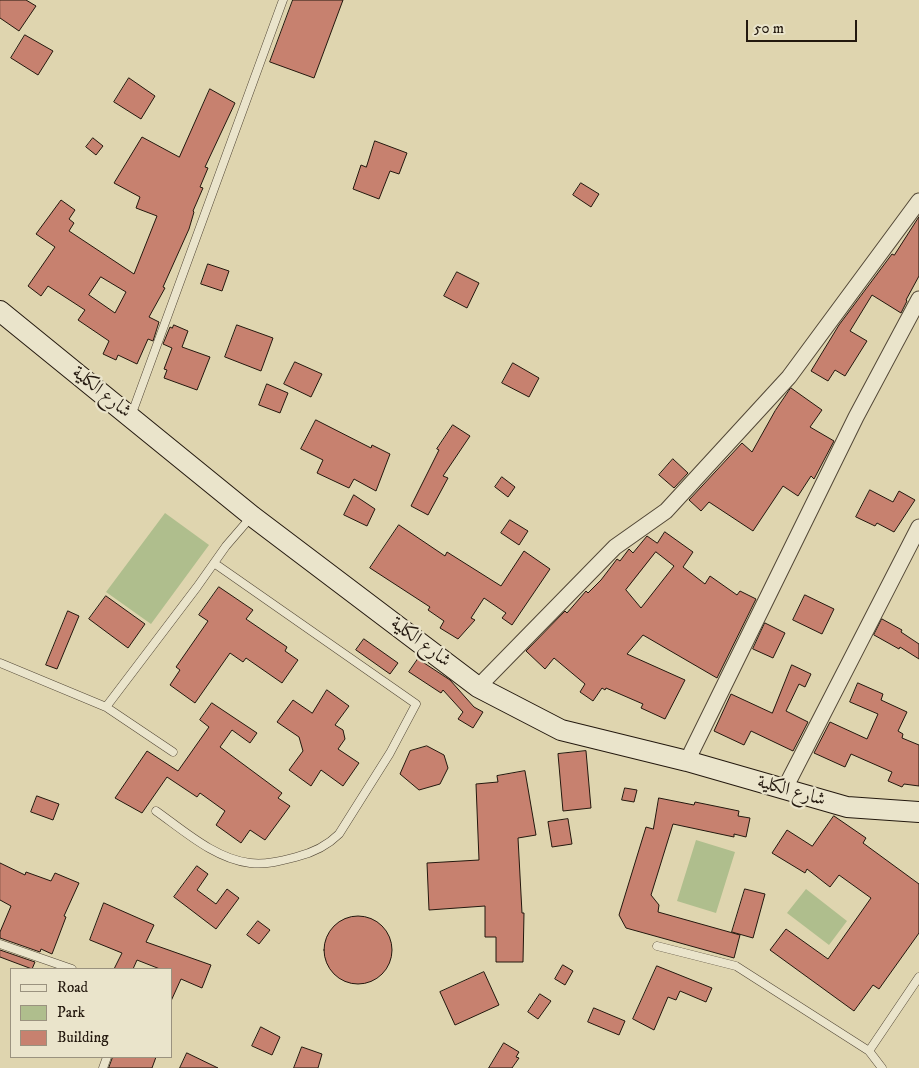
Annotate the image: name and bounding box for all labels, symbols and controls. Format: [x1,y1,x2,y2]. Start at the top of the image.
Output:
scale bar [749,10,860,42]
text: 50 m [754,19,784,38]
street label: شارع الكلية [67,362,135,424]
street label: شارع الكلية [385,613,455,673]
street label: شارع الكلية [754,771,828,813]
legend [10,968,172,1058]
text: Road [57,978,88,997]
text: Park [57,1003,85,1022]
text: Building [57,1028,109,1047]

